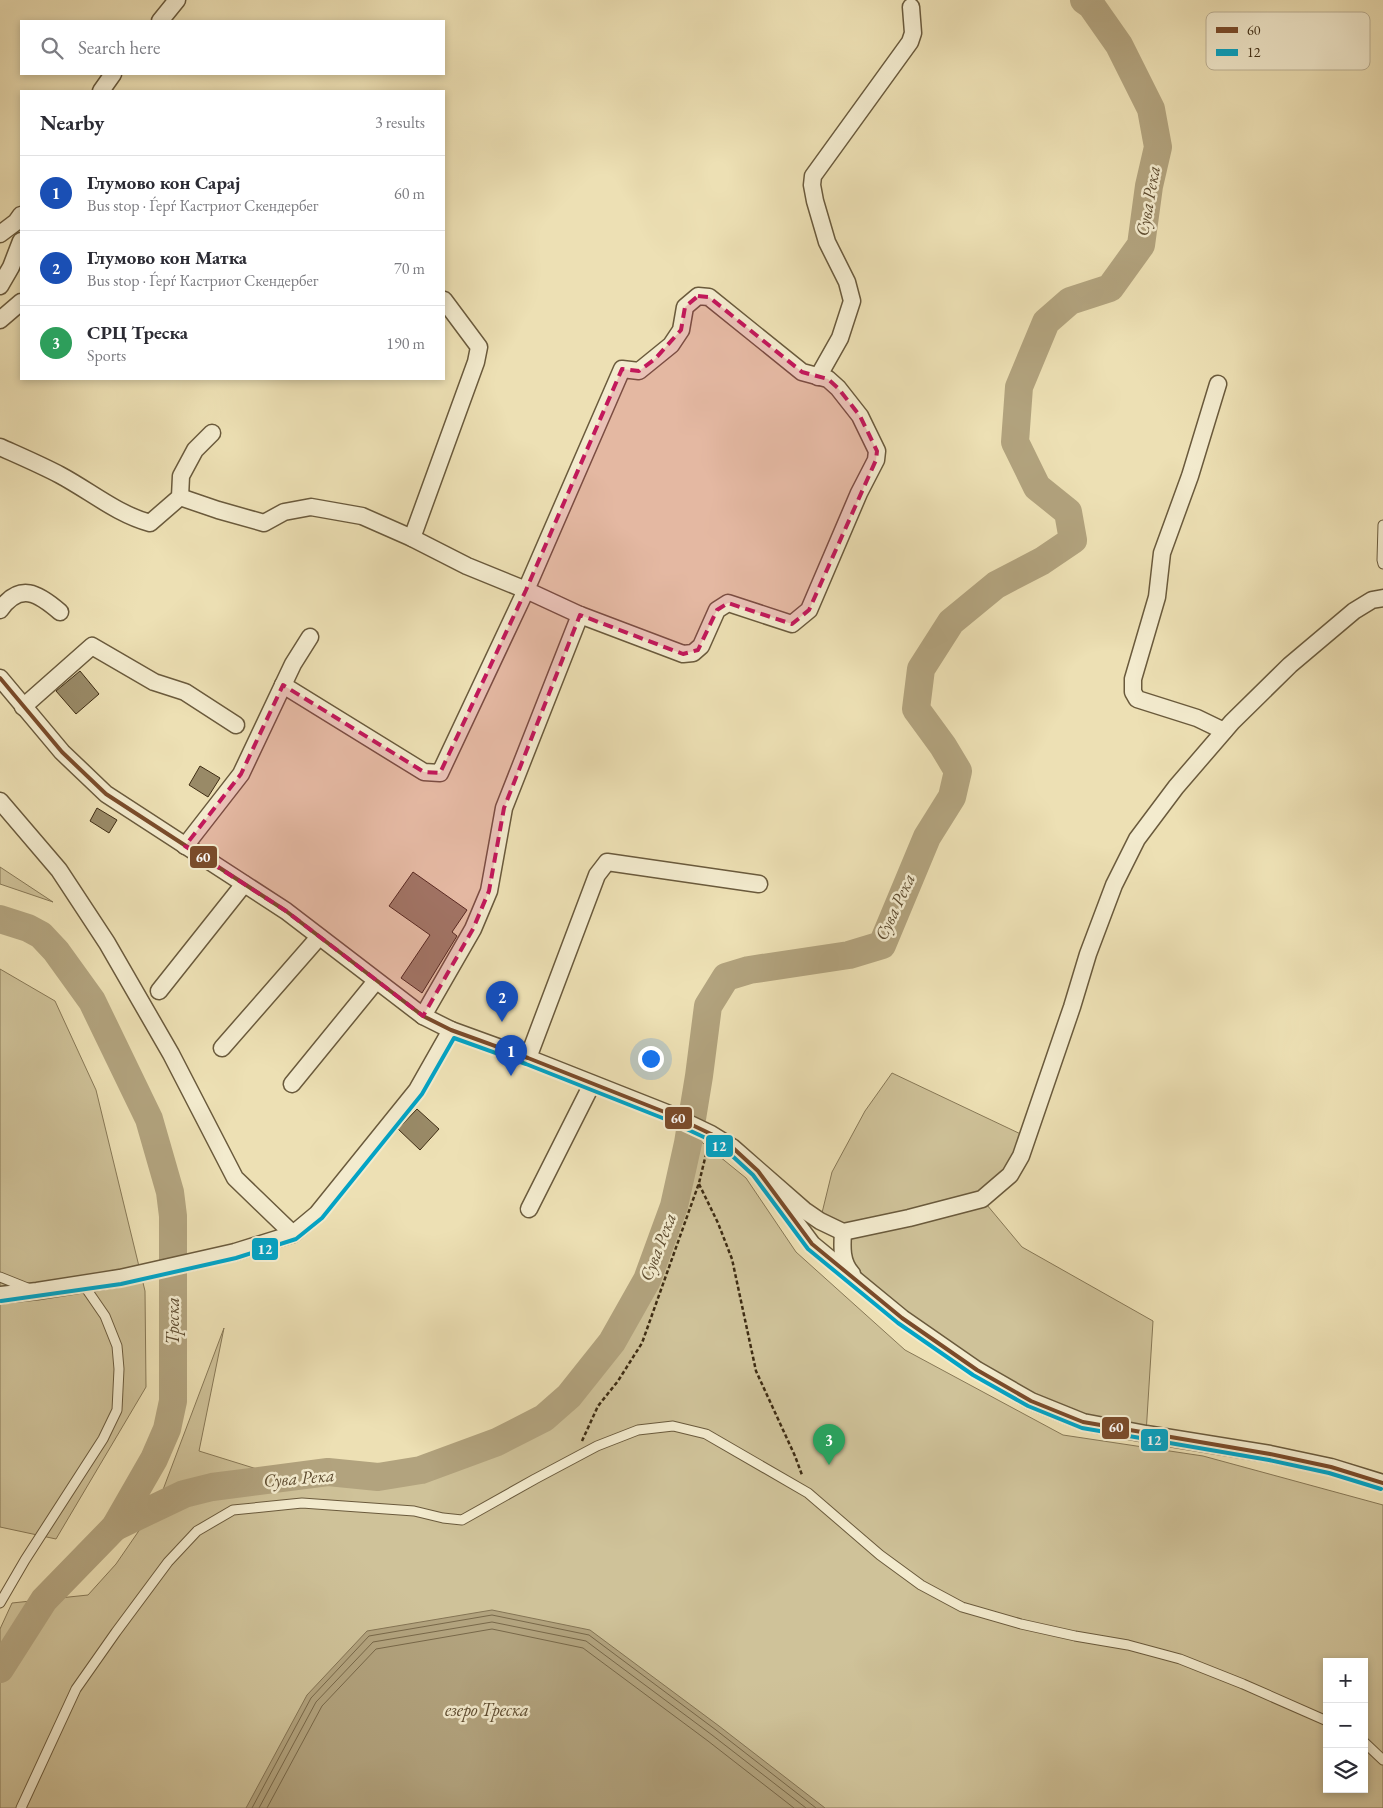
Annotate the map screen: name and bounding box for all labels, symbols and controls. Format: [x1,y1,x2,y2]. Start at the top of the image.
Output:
legend [1206,12,1370,70]
search box [20,20,445,75]
text: 60 [1247,21,1261,39]
icon: search [38,34,66,62]
text: Search here [78,35,160,60]
text: 12 [1247,43,1261,61]
text: Nearby [40,109,104,136]
text: 3 results [375,112,425,133]
water label: Сува Река [1130,164,1166,238]
text: Глумово кон Сарај [87,170,240,195]
text: 1 [52,183,60,204]
text: 60 m [394,183,425,204]
text: Bus stop · Ѓерѓ Кастриот Скендербег [87,195,318,216]
text: Глумово кон Матка [87,245,247,270]
text: 2 [52,258,60,279]
text: 70 m [394,258,425,279]
text: Bus stop · Ѓерѓ Кастриот Скендербег [87,270,318,291]
text: СРЦ Треска [87,320,188,345]
text: 3 [52,333,60,354]
text: 190 m [386,333,425,354]
text: Sports [87,345,126,366]
line badge: 60 [189,845,218,869]
text: 60 [196,848,211,866]
water label: Сува Река [869,870,921,944]
pin: 2 [486,981,518,1022]
pin: 1 [495,1035,527,1076]
your location [638,1046,664,1072]
line badge: 60 [664,1106,693,1130]
text: 60 [671,1109,686,1127]
line badge: 12 [705,1134,734,1158]
text: 12 [712,1137,727,1155]
water label: Сува Река [634,1209,682,1285]
line badge: 12 [251,1237,279,1261]
text: 12 [258,1240,273,1258]
water label: Треска [161,1297,185,1345]
line badge: 60 [1101,1416,1130,1440]
text: 60 [1109,1418,1124,1436]
pin: 3 [813,1424,845,1465]
line badge: 12 [1140,1428,1169,1452]
text: 12 [1147,1431,1162,1449]
water label: Сува Река [263,1463,335,1493]
map controls [1323,1658,1368,1793]
button: + [1323,1658,1368,1703]
water label: езеро Треска [445,1698,529,1722]
button: − [1323,1703,1368,1748]
button: layers [1323,1748,1368,1793]

